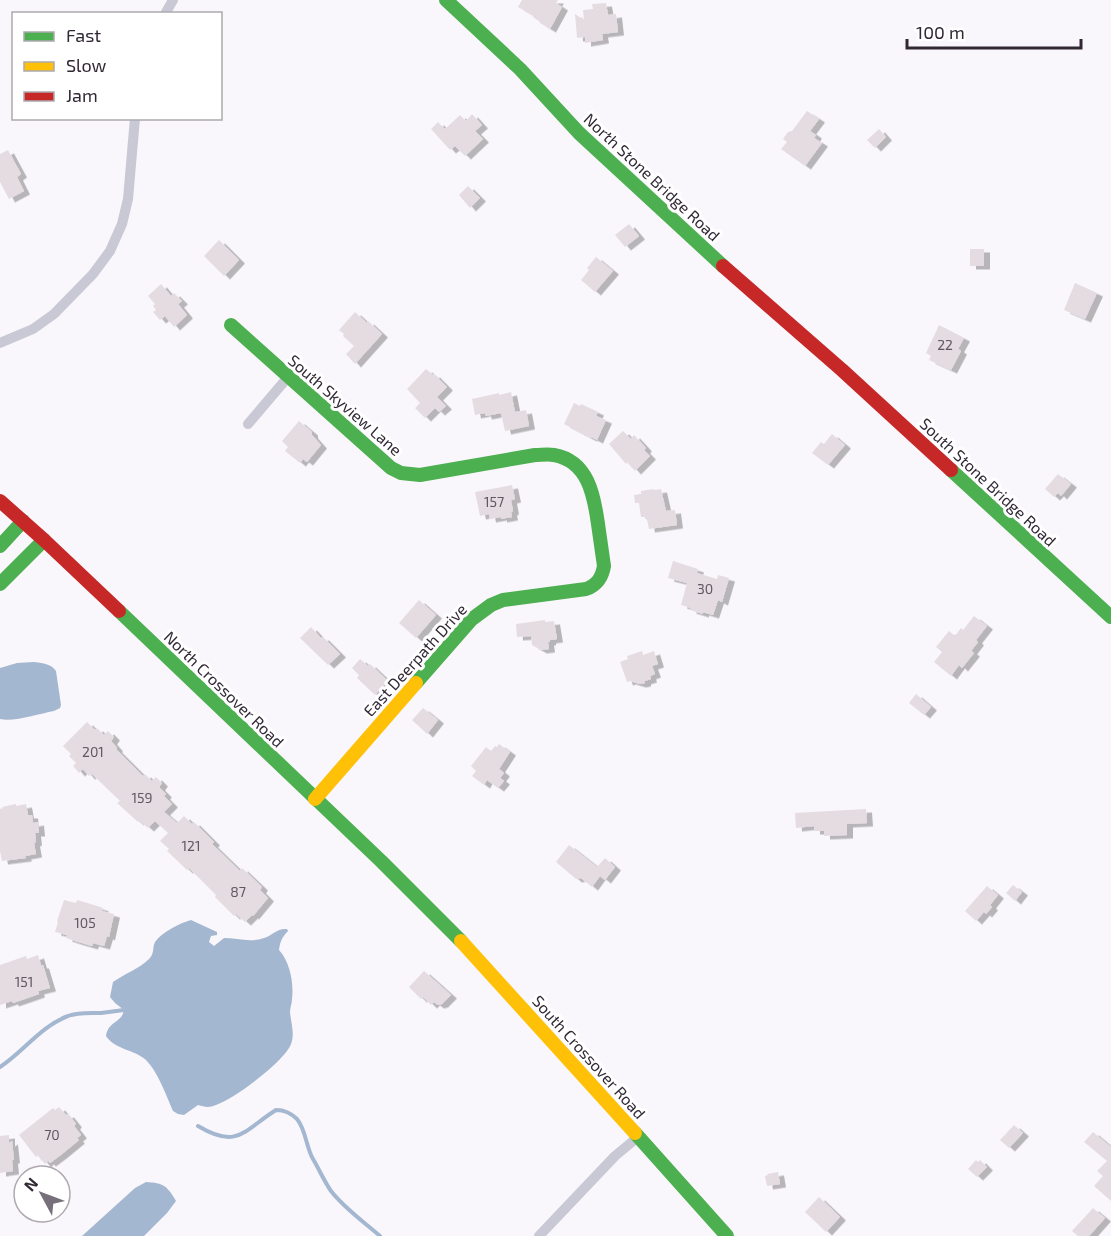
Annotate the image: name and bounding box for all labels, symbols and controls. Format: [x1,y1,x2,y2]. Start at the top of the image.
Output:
legend [12,12,222,120]
scale bar [907,12,1081,50]
text: 100 m [916,21,965,43]
text: Fast [66,24,101,46]
text: Slow [66,54,107,76]
text: Jam [66,84,98,106]
street label: North Stone Bridge Road [581,109,724,244]
house number: 22 [937,336,953,353]
street label: South Skyview Lane [285,350,406,459]
street label: South Stone Bridge Road [916,414,1060,550]
house number: 157 [484,493,504,510]
house number: 30 [697,580,713,597]
street label: East Deerpath Drive [359,600,470,720]
street label: North Crossover Road [161,627,288,751]
house number: 201 [82,743,104,760]
house number: 159 [131,789,153,806]
house number: 121 [181,837,201,854]
house number: 87 [230,883,246,900]
house number: 105 [74,914,96,931]
house number: 151 [15,973,33,990]
street label: South Crossover Road [529,991,650,1122]
house number: 70 [44,1126,60,1143]
north arrow [12,1164,72,1224]
text: N [19,1173,41,1194]

